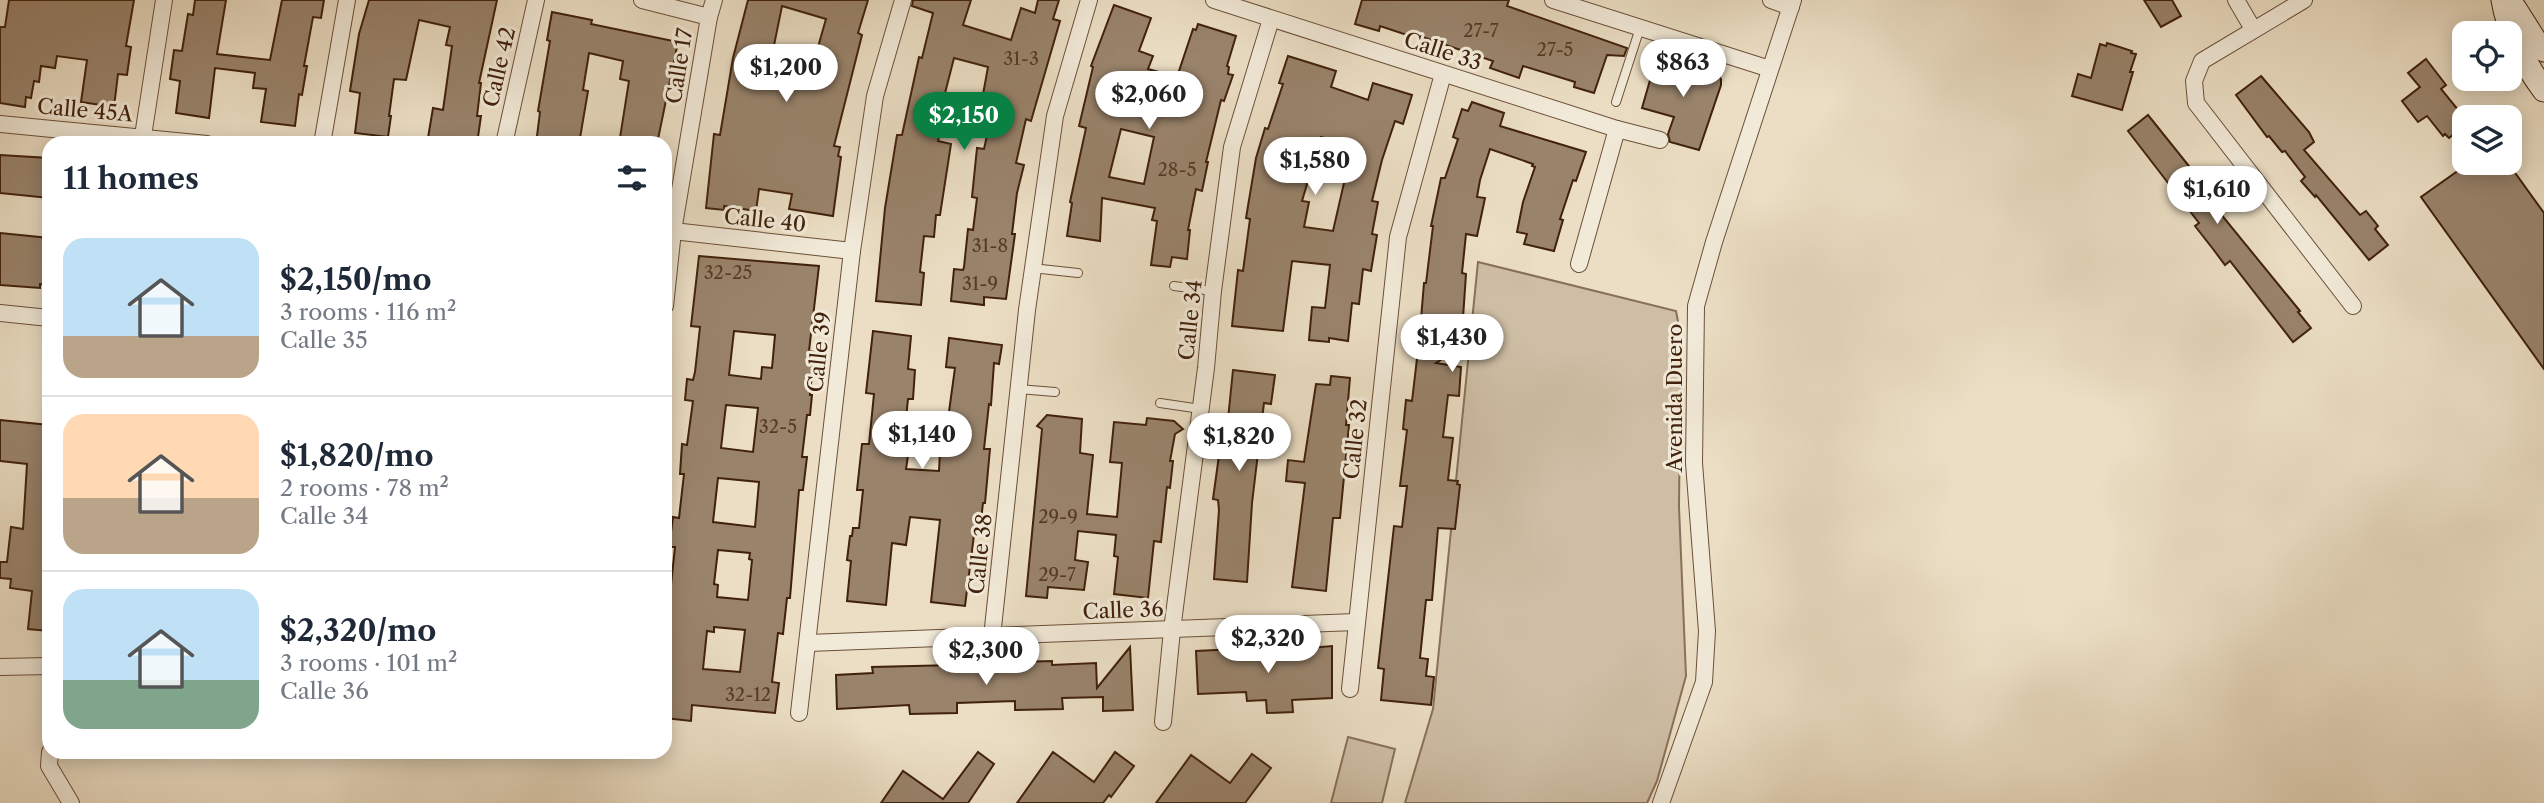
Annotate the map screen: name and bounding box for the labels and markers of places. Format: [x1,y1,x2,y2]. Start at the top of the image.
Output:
pin: $863 [1642,40,1724,99]
pin: $1,200 [729,44,843,104]
pin: $2,060 [1092,72,1206,131]
pin: $2,150 [907,92,1021,152]
pin: $1,580 [1258,138,1372,197]
pin: $1,610 [2160,166,2274,226]
pin: $1,430 [1395,314,1509,374]
pin: $1,140 [865,412,979,471]
pin: $1,820 [1182,414,1296,473]
pin: $2,320 [1211,616,1325,675]
pin: $2,300 [929,628,1043,687]

